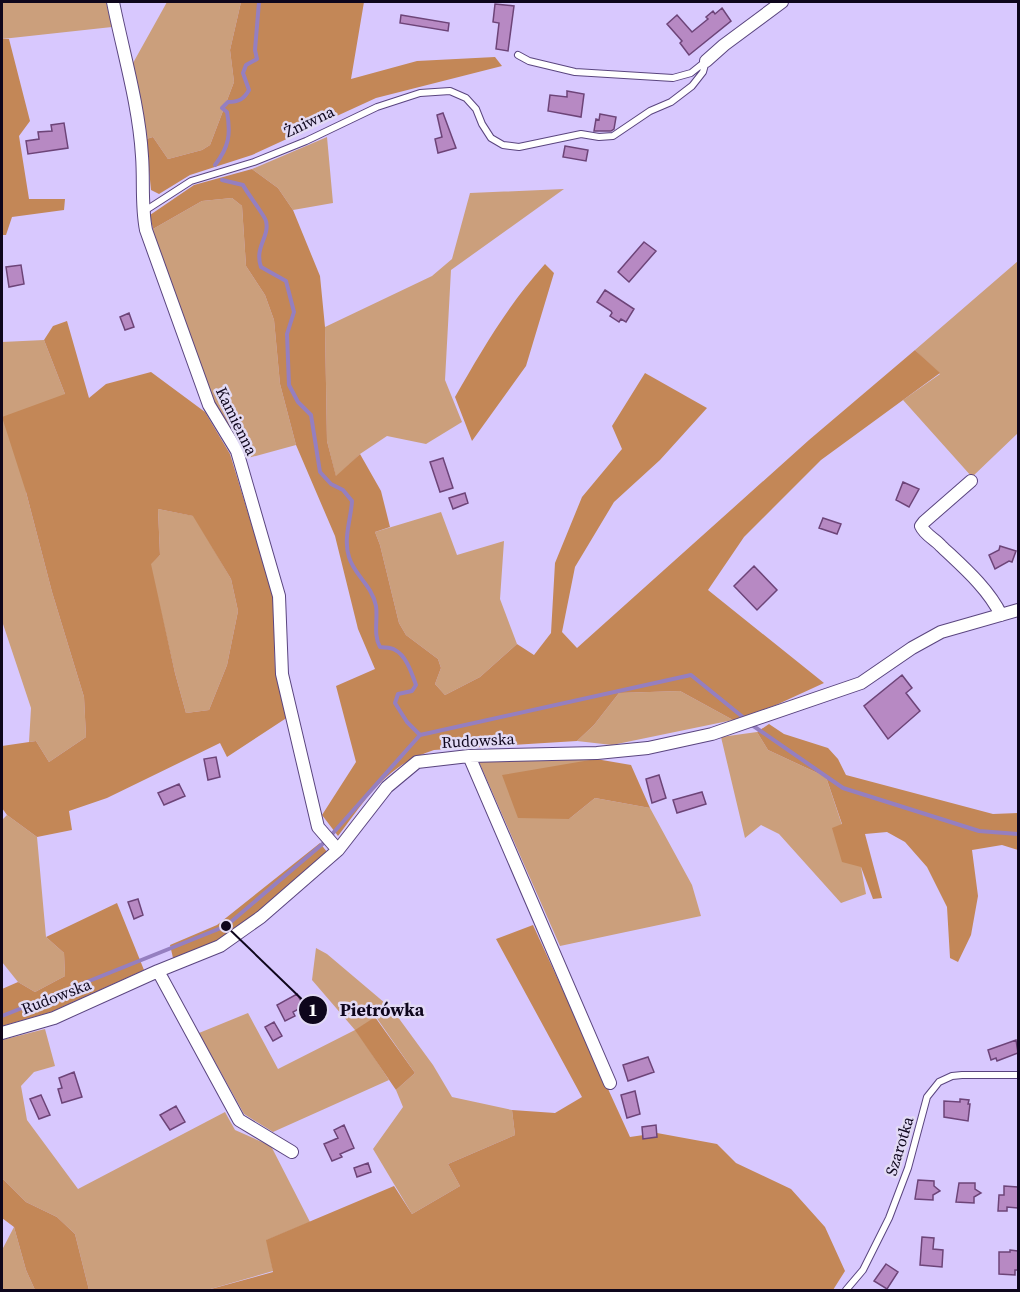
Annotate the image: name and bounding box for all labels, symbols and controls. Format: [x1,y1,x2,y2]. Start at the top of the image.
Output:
street label: Żniwna [280,99,338,142]
street label: Kamienna [211,383,263,460]
street label: Rudowska [441,727,516,753]
street label: Rudowska [18,972,95,1019]
callout: Pietrówka [298,992,437,1028]
text: 1 [308,997,318,1022]
text: Pietrówka [340,997,425,1022]
street label: Szarotka [880,1113,919,1178]

